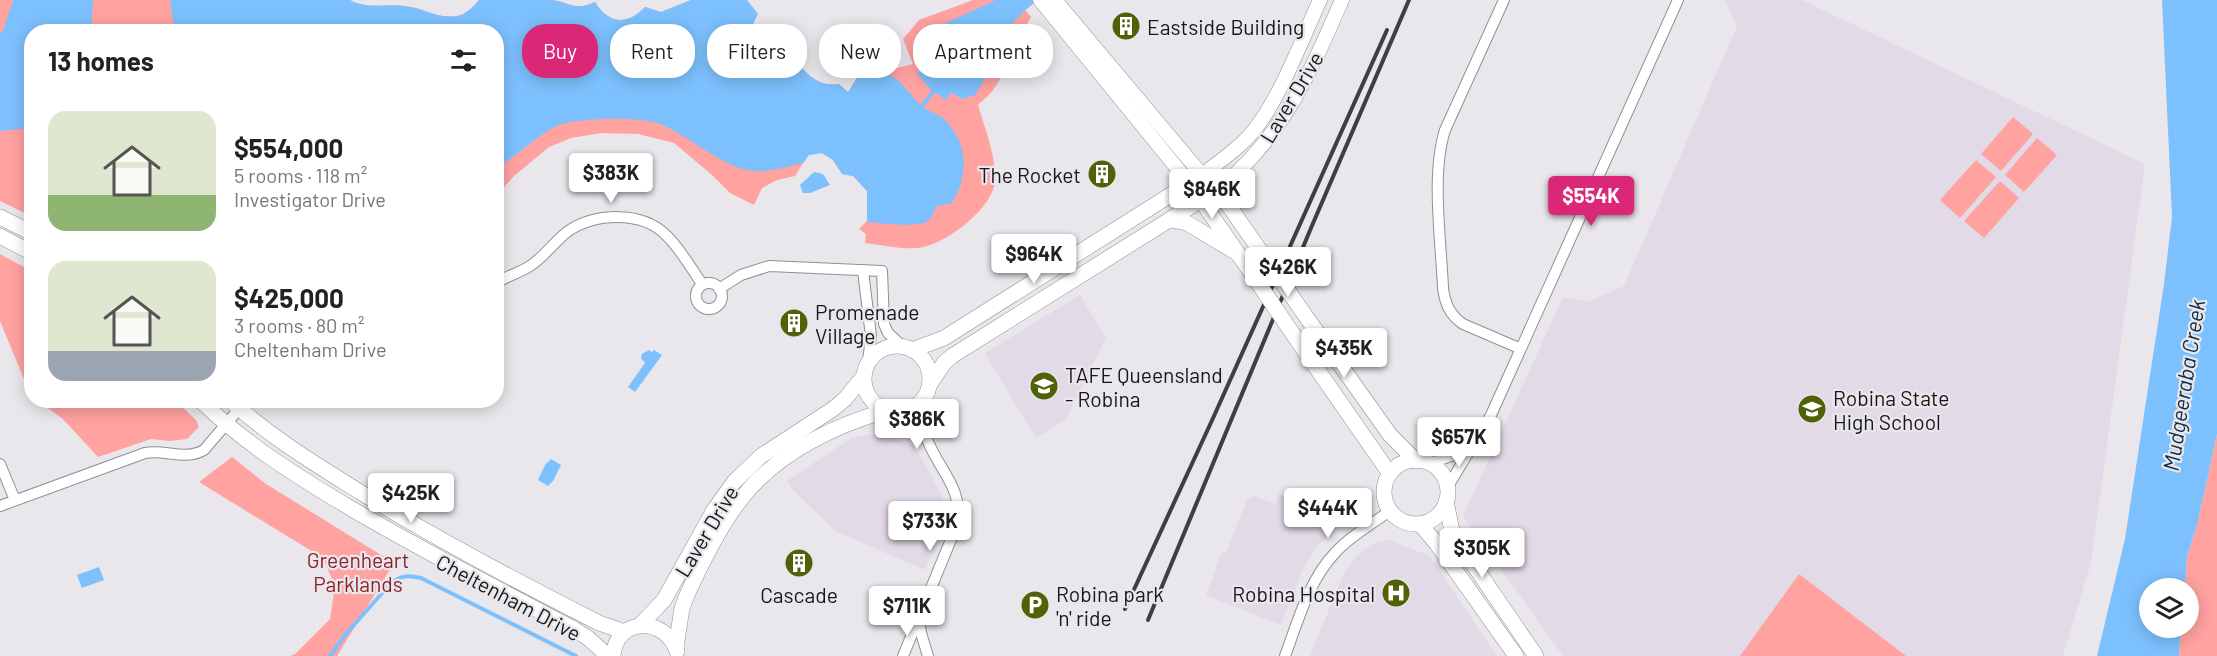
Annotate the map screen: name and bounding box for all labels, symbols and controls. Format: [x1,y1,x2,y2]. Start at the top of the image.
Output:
building icon: Eastside Building [1110,10,1142,42]
place label: Eastside Building [1147,14,1304,39]
chip: Buy [522,24,598,78]
chip: Rent [610,24,695,78]
chip: Filters [707,24,807,78]
chip: New [819,24,901,78]
chip: Apartment [913,24,1053,78]
icon: filters [447,44,480,77]
text: 13 homes [48,45,154,76]
street label: Laver Drive [1254,47,1328,147]
text: $554,000 [234,132,343,163]
icon: home [96,135,168,207]
pin: $383K [569,153,653,204]
building icon: The Rocket [1086,158,1118,190]
text: $383K [583,160,639,184]
place label: The Rocket [979,162,1081,187]
text: 5 rooms · 118 m² [234,163,367,187]
pin: $846K [1170,169,1254,220]
text: $846K [1183,176,1241,200]
pin: $554K [1549,176,1633,227]
text: $554K [1562,183,1620,207]
text: Investigator Drive [234,187,386,211]
pin: $964K [992,234,1076,285]
text: $964K [1005,241,1063,265]
pin: $426K [1246,247,1330,298]
text: $426K [1259,254,1317,278]
text: $425,000 [234,282,344,313]
icon: home [96,285,168,357]
water label: Mudgeeraba Creek [2157,297,2209,473]
place label: Promenade Village [815,299,920,348]
building icon: Promenade Village [778,307,810,339]
text: 3 rooms · 80 m² [234,313,364,337]
pin: $435K [1302,328,1386,379]
text: $435K [1315,335,1373,359]
text: Cheltenham Drive [234,337,387,361]
place label: TAFE Queensland - Robina [1065,362,1223,411]
school or university icon: TAFE Queensland - Robina [1028,370,1060,402]
place label: Robina State High School [1833,385,1949,434]
school or university icon: Robina State High School [1796,393,1828,425]
pin: $386K [875,399,959,450]
text: $386K [889,406,945,430]
pin: $657K [1417,417,1501,468]
text: $657K [1431,424,1487,448]
pin: $425K [369,473,453,524]
text: $425K [382,480,440,504]
street label: Laver Drive [669,481,743,581]
pin: $444K [1286,488,1370,539]
text: $444K [1298,495,1358,519]
pin: $733K [888,501,972,552]
text: $733K [902,508,958,532]
pin: $305K [1440,528,1524,579]
text: $305K [1454,535,1510,559]
park label: Greenheart Parklands [307,547,409,596]
building icon: Cascade [783,547,815,579]
street label: Cheltenham Drive [432,548,586,646]
hospital icon: Robina Hospital [1380,577,1412,609]
map controls [2139,578,2199,638]
button: layers [2139,578,2199,638]
place label: Robina park 'n' ride [1056,581,1164,630]
place label: Robina Hospital [1232,581,1375,606]
place label: Cascade [760,582,838,607]
pin: $711K [865,586,949,637]
parking icon: Robina park 'n' ride [1019,589,1051,621]
text: $711K [883,593,931,617]

